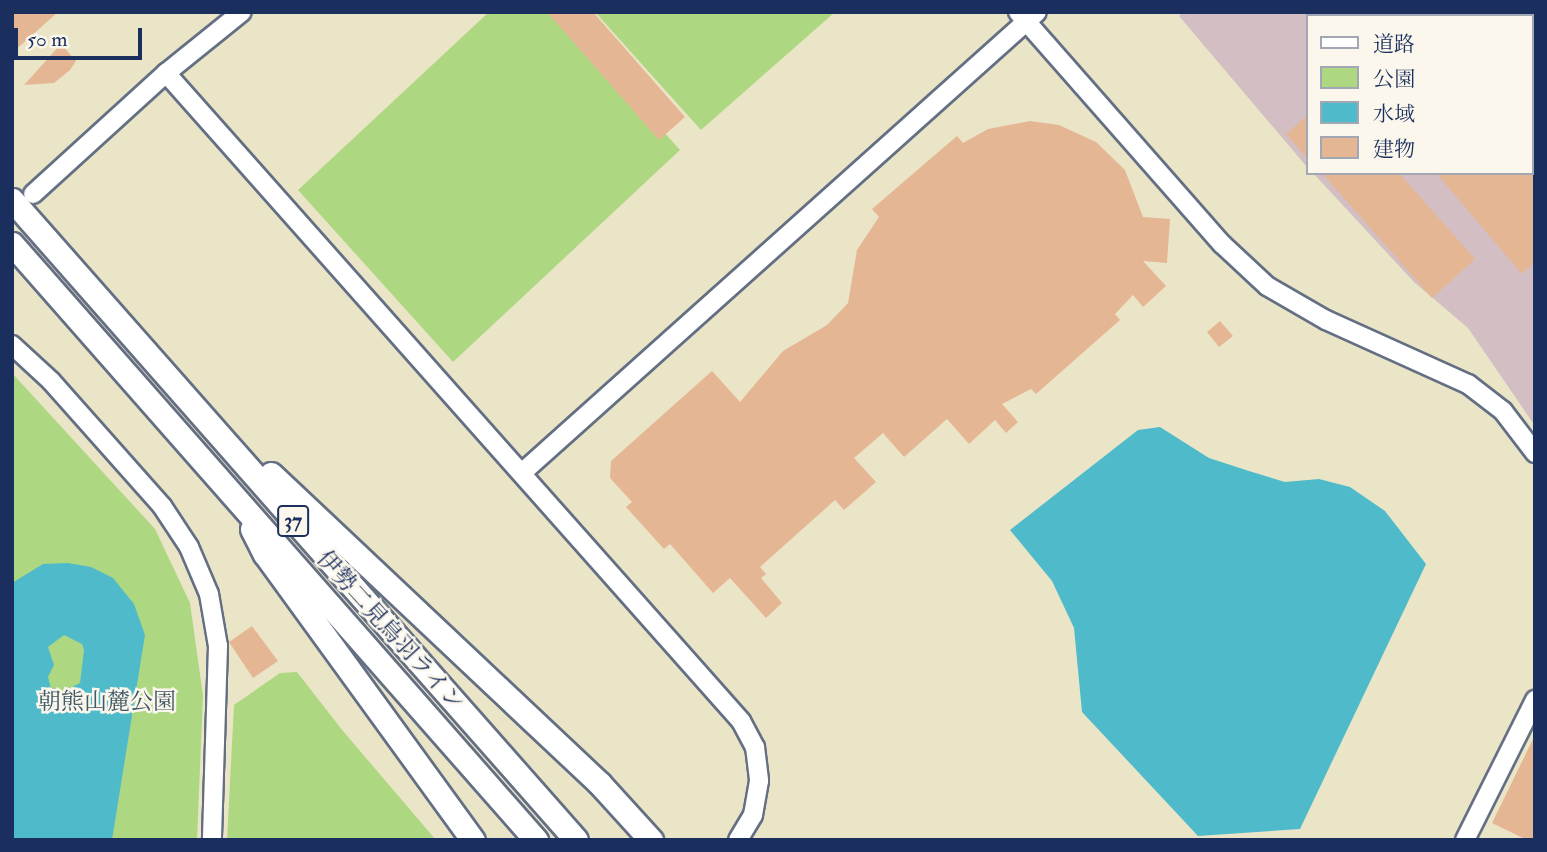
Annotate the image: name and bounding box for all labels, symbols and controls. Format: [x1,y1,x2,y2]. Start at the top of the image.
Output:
scale bar [18,14,145,58]
legend [1306,14,1533,175]
text: 50 m [27,26,68,53]
text: 道路 [1373,31,1415,58]
text: 公園 [1373,66,1415,93]
text: 水域 [1373,101,1415,128]
text: 建物 [1373,136,1415,163]
road number: 37 [276,504,310,538]
street label: 伊勢二見鳥羽ライン [310,545,470,717]
park label: 朝熊山麓公園 [38,688,176,716]

